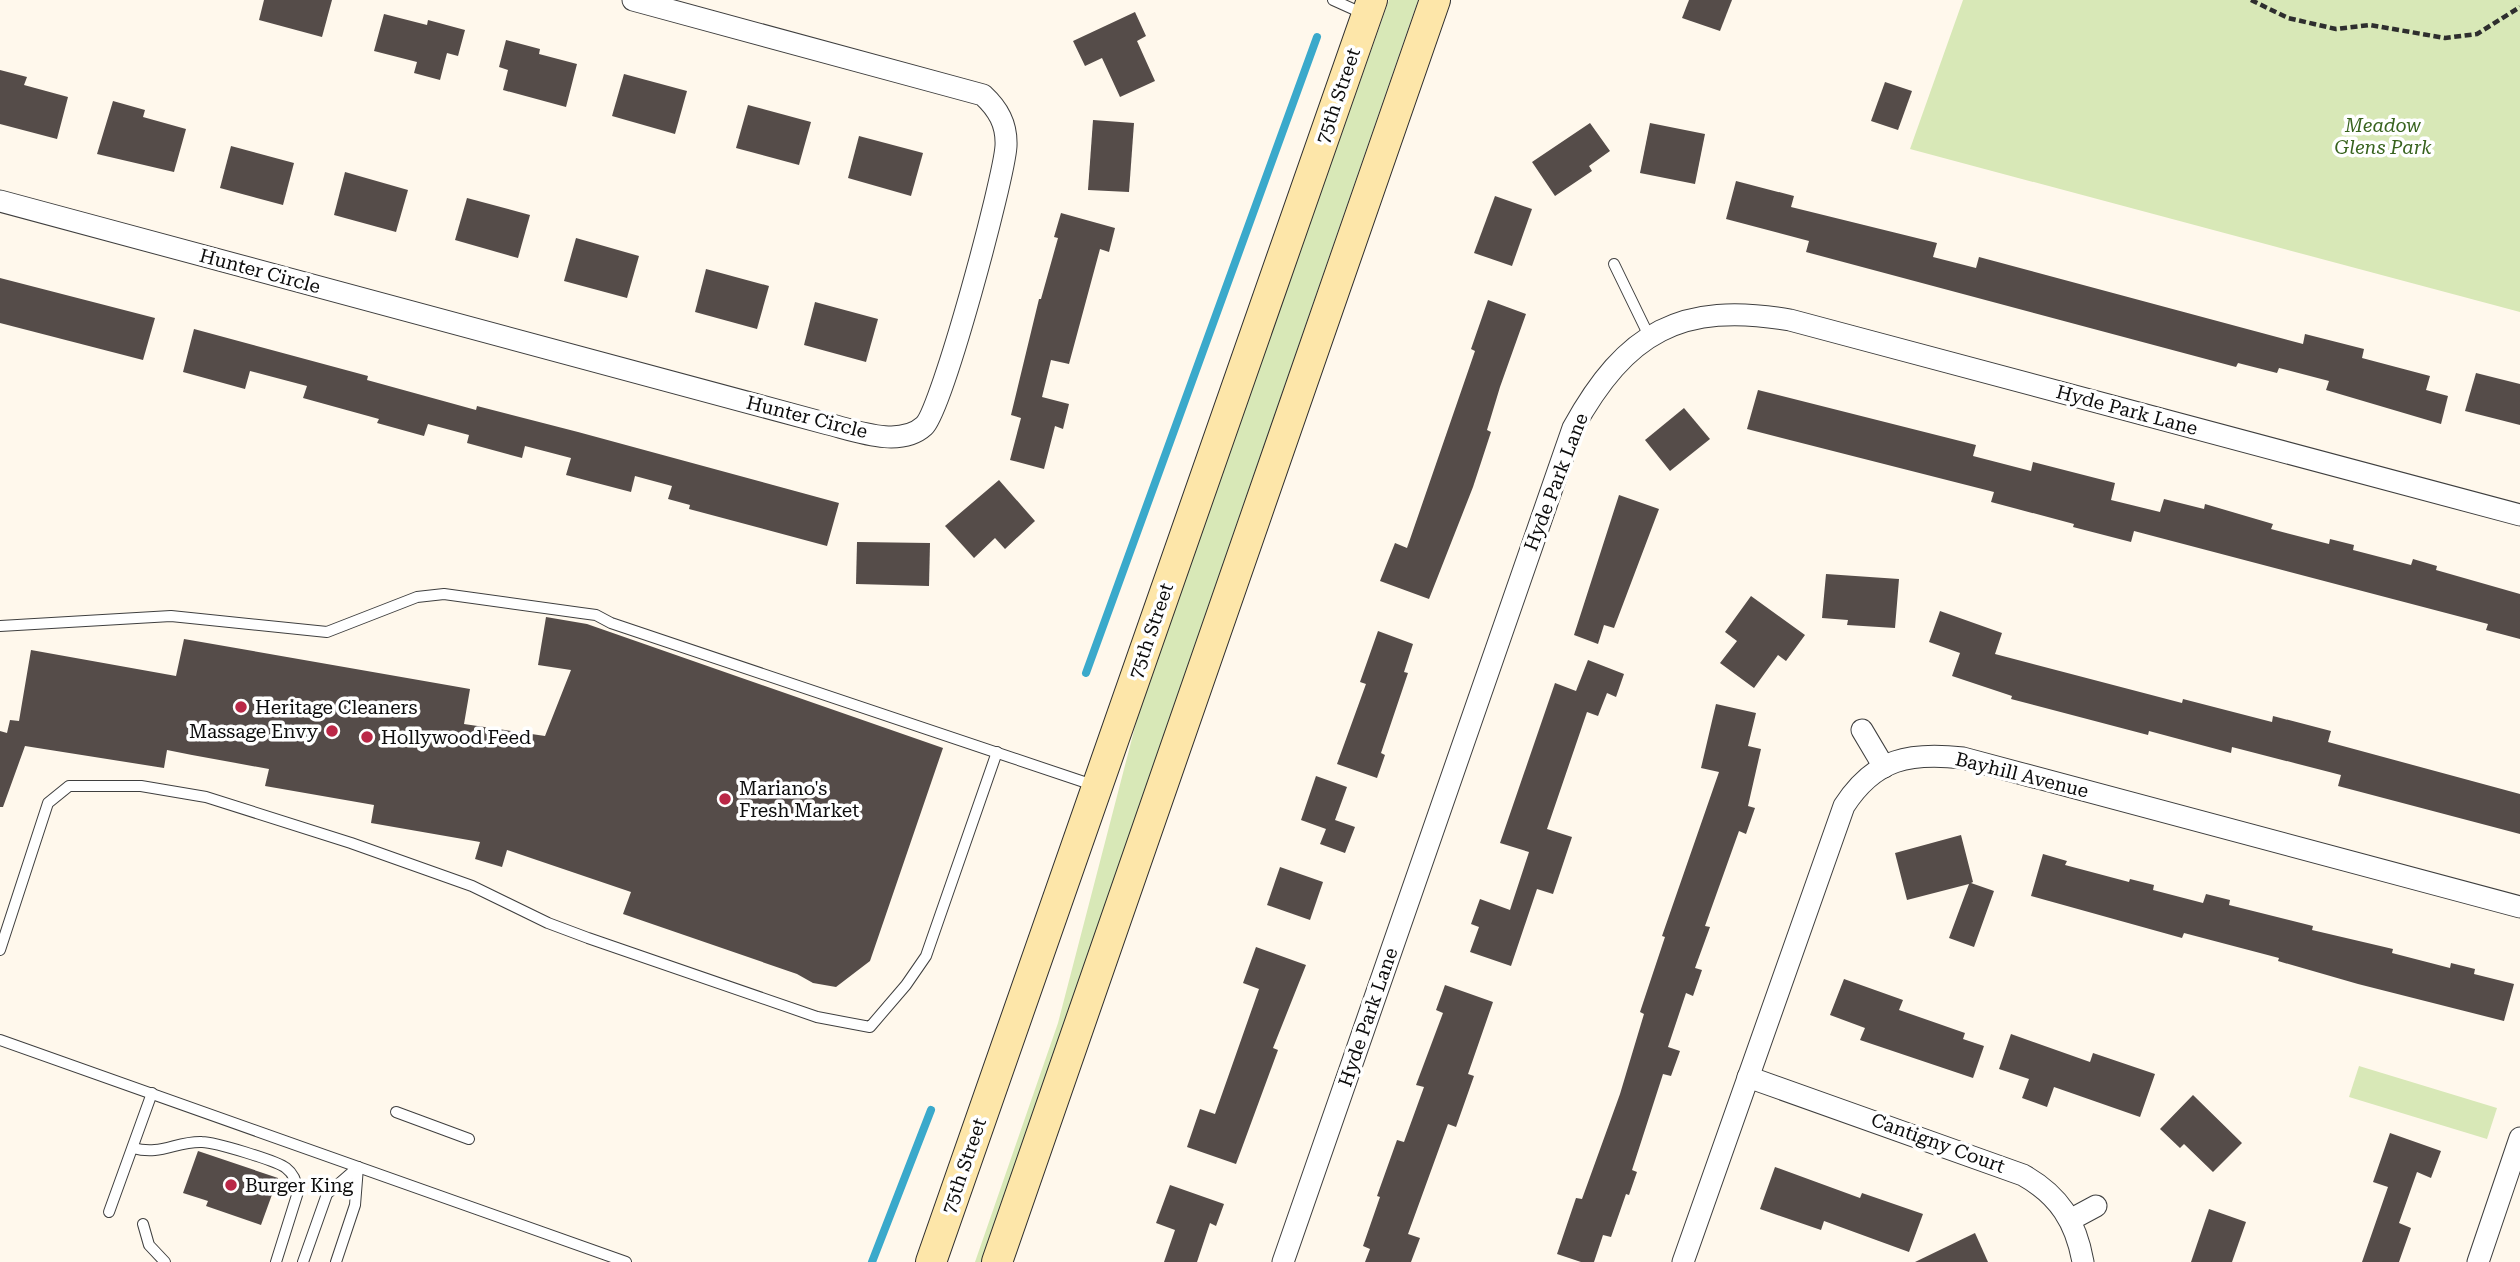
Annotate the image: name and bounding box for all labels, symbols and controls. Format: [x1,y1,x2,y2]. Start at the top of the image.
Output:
street label: 75th Street [1311,45,1365,147]
park label: Meadow Glens Park [2335,114,2432,159]
street label: Hunter Circle [197,244,323,298]
street label: Hyde Park Lane [2054,380,2200,440]
street label: Hunter Circle [744,391,870,443]
street label: Hyde Park Lane [1519,410,1593,554]
street label: 75th Street [1124,580,1178,682]
place label: Heritage Cleaners [255,696,417,719]
marker: Heritage Cleaners [233,699,249,715]
place label: Massage Envy [189,720,319,743]
marker: Massage Envy [324,723,340,739]
place label: Hollywood Feed [381,726,531,749]
marker: Hollywood Feed [359,729,375,745]
street label: Bayhill Avenue [1953,747,2091,803]
place label: Mariano's Fresh Market [739,777,859,822]
marker: Mariano's Fresh Market [717,791,733,807]
street label: Hyde Park Lane [1333,944,1403,1090]
street label: Cantigny Court [1868,1108,2008,1178]
street label: 75th Street [937,1115,991,1217]
place label: Burger King [245,1174,353,1197]
marker: Burger King [223,1177,239,1193]

